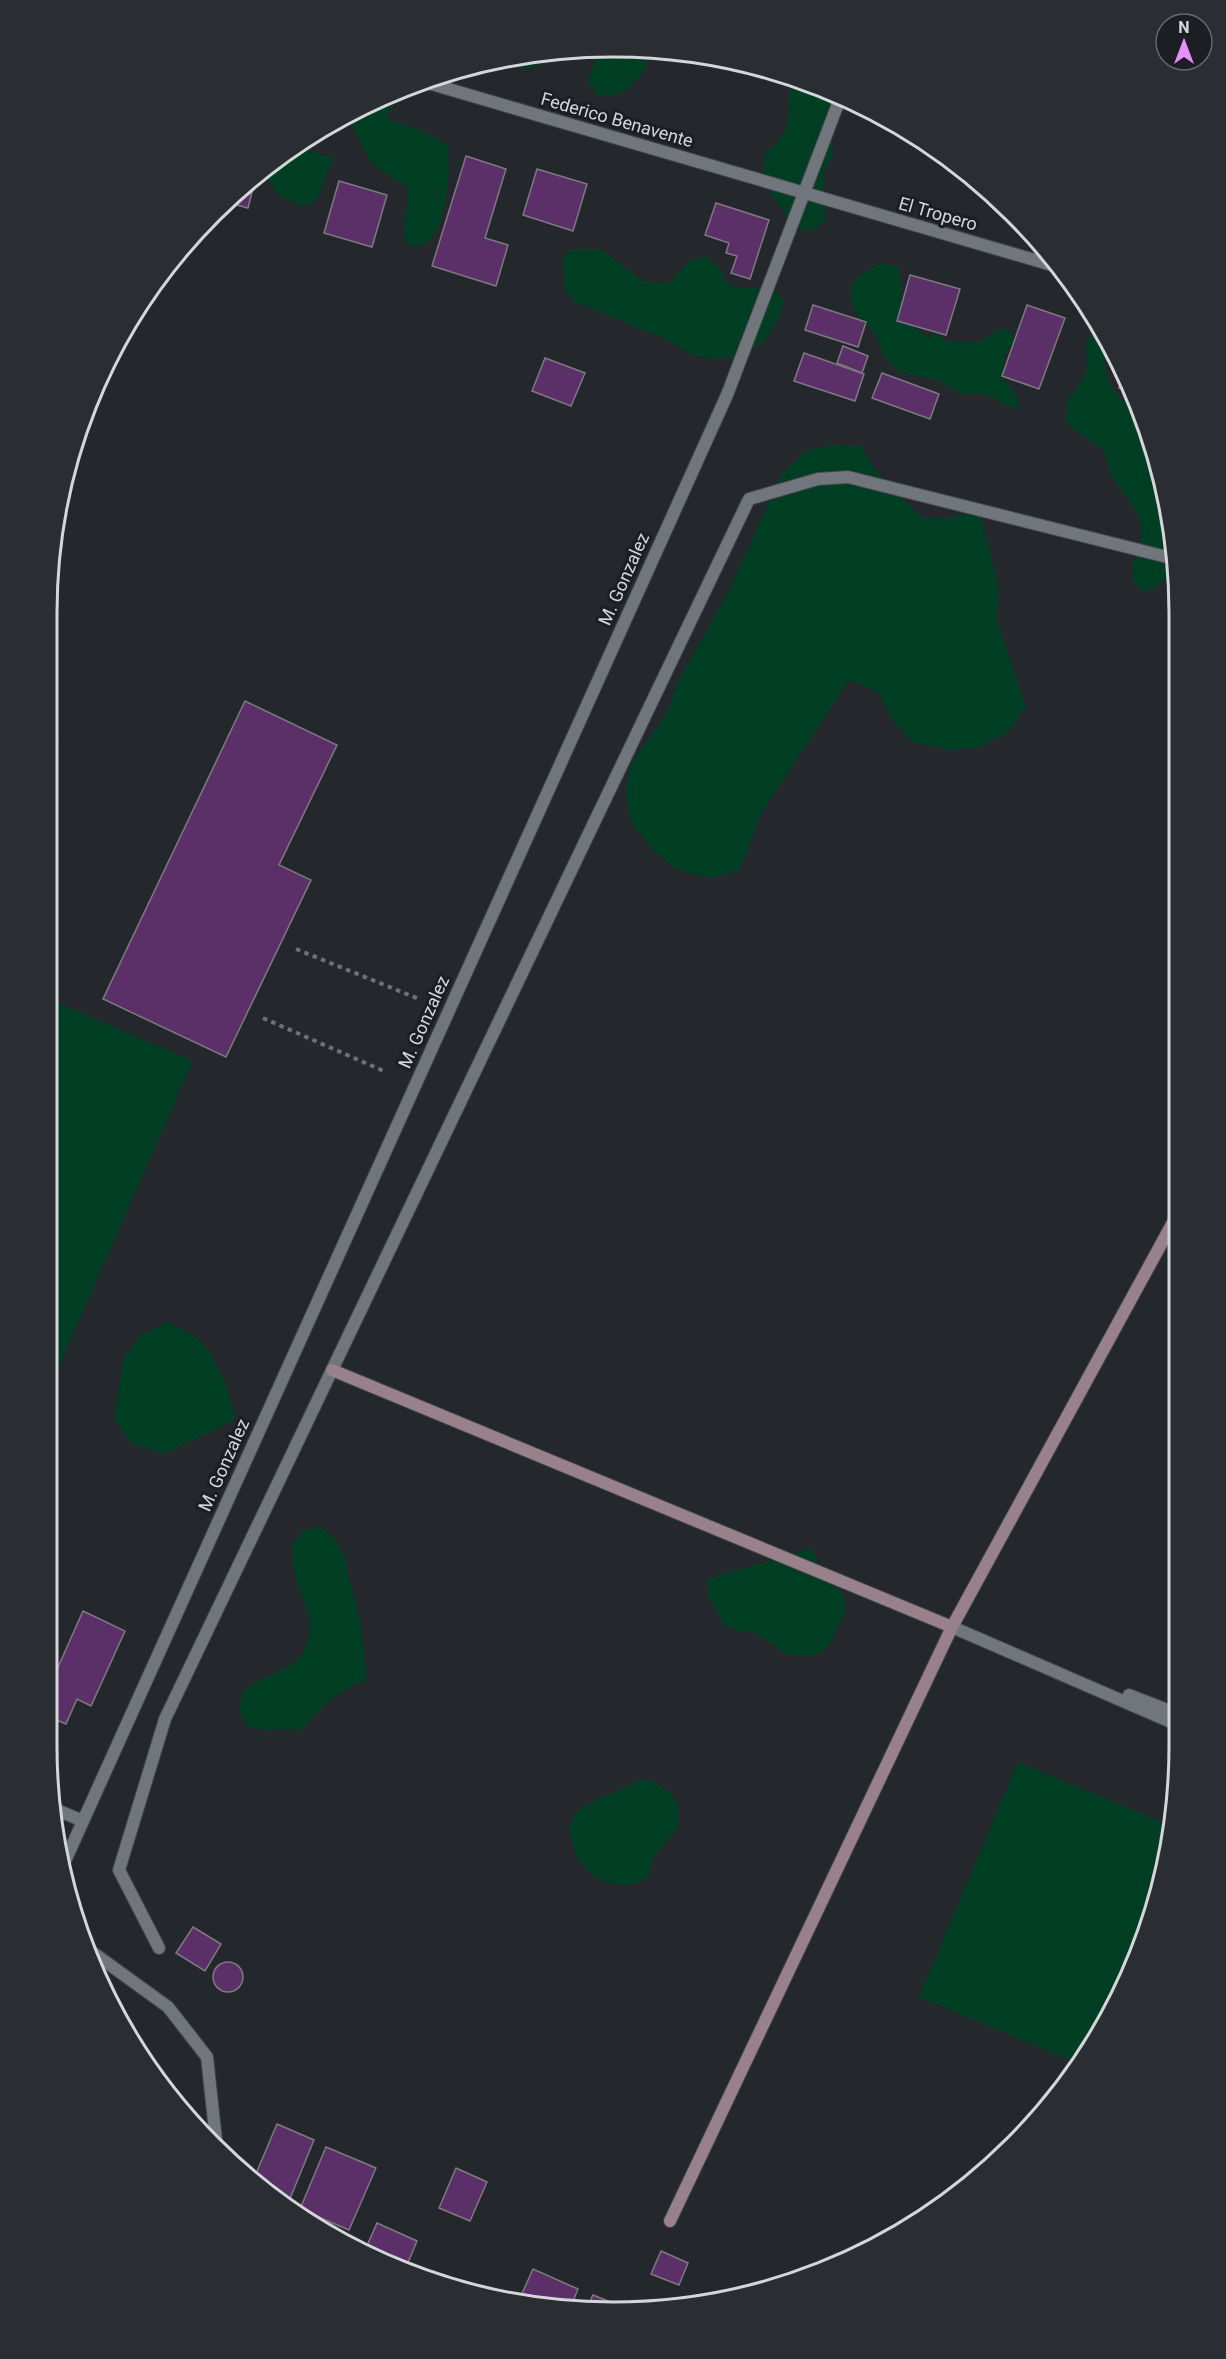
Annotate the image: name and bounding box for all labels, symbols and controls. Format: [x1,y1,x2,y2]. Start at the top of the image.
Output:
north arrow [1154,12,1214,72]
text: N [1178,18,1190,37]
street label: Federico Benavente [539,88,696,151]
street label: El Tropero [896,192,980,235]
street label: M. Gonzalez [594,529,653,628]
street label: M. Gonzalez [394,972,453,1071]
street label: M. Gonzalez [194,1415,253,1514]

